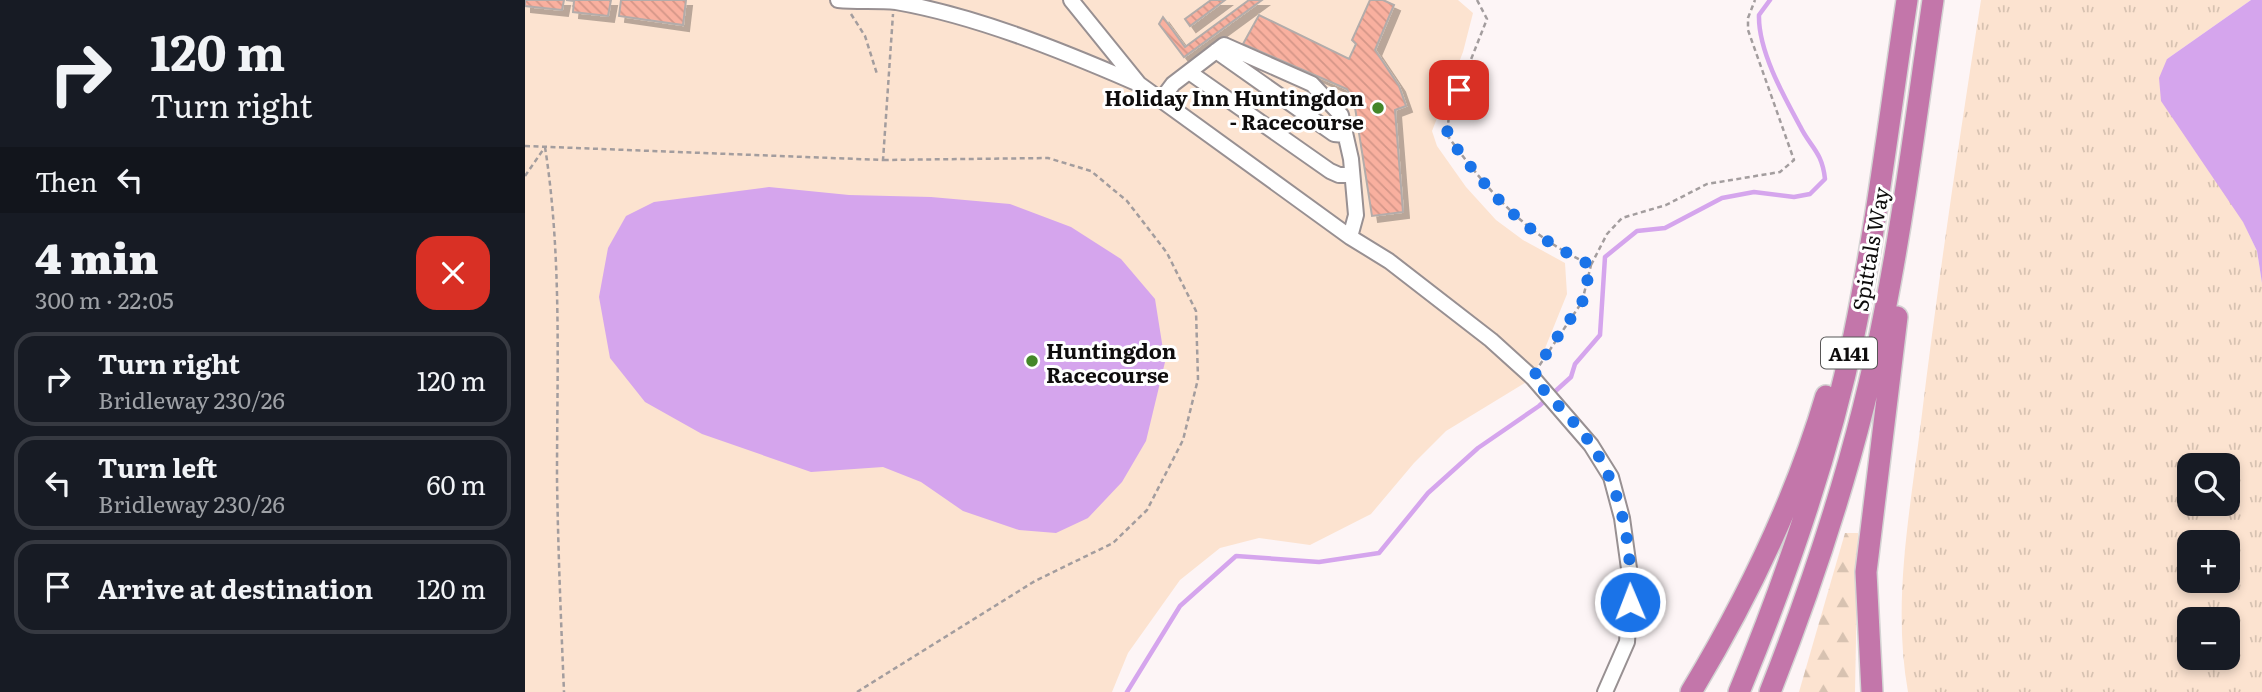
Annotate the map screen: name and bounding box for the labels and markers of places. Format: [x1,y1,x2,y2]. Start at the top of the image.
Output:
pin [1429,60,1489,120]
place label: Holiday Inn Huntingdon - Racecourse [1104,81,1364,136]
marker: Holiday Inn Huntingdon - Racecourse [1370,100,1386,116]
place label: Huntingdon Racecourse [1046,334,1177,389]
marker: Huntingdon Racecourse [1024,353,1040,369]

